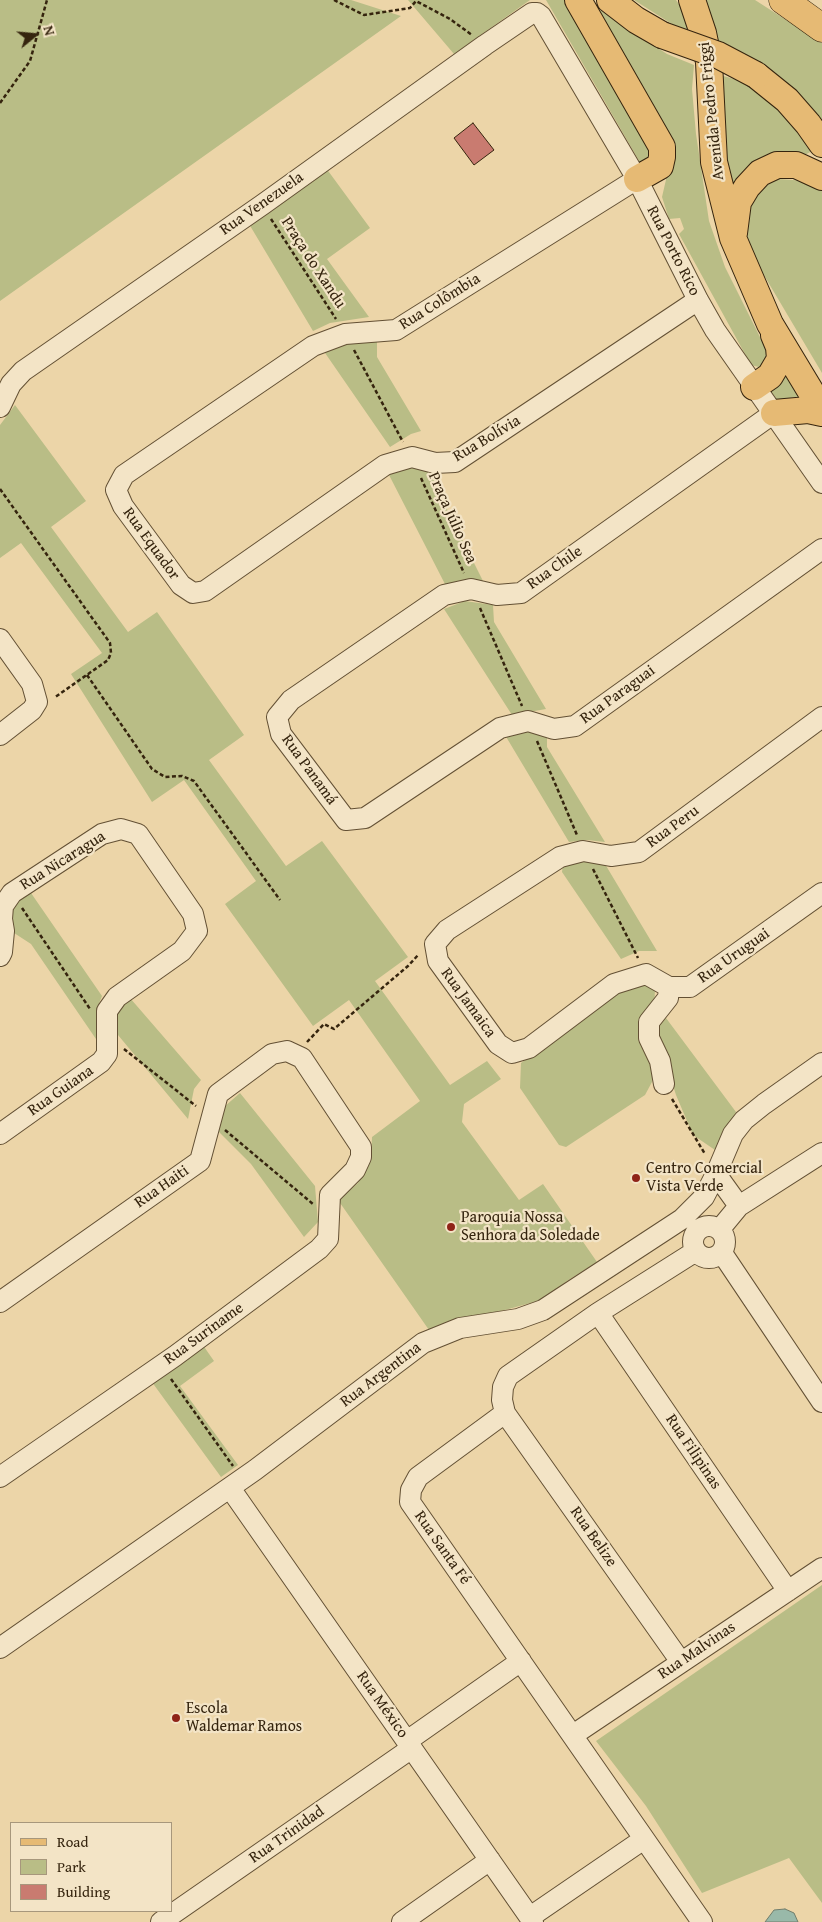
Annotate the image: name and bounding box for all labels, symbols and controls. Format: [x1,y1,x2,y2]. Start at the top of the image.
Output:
north arrow [10,10,60,60]
text: N [38,23,60,38]
street label: Avenida Pedro Friggi [695,41,729,181]
street label: Rua Venezuela [216,168,308,240]
street label: Rua Porto Rico [642,203,704,299]
street label: Praça do Xandu [276,214,350,312]
street label: Rua Colômbia [396,270,484,334]
street label: Rua Bolívia [450,411,524,467]
street label: Praça Júlio Sea [423,469,481,567]
street label: Rua Equador [118,504,184,584]
street label: Rua Chile [524,542,586,594]
street label: Rua Paraguai [577,661,659,729]
street label: Rua Panamá [277,731,341,809]
street label: Rua Peru [643,802,703,852]
street label: Rua Nicaragua [17,827,109,895]
street label: Rua Uruguai [694,924,774,988]
street label: Rua Jamaica [436,964,500,1042]
street label: Rua Guiana [25,1061,97,1121]
place label: Centro Comercial Vista Verde [646,1159,762,1197]
street label: Rua Haiti [131,1161,193,1213]
marker: Centro Comercial Vista Verde [630,1172,642,1184]
place label: Paroquia Nossa Senhora da Soledade [461,1208,600,1246]
marker: Paroquia Nossa Senhora da Soledade [445,1221,457,1233]
street label: Rua Suriname [160,1299,248,1369]
street label: Rua Argentina [337,1338,425,1412]
street label: Rua Filipinas [661,1411,725,1493]
street label: Rua Belize [565,1503,621,1571]
street label: Rua Santa Fé [410,1508,474,1588]
street label: Rua Malvinas [655,1618,739,1684]
street label: Rua México [352,1668,412,1742]
place label: Escola Waldemar Ramos [186,1699,302,1737]
marker: Escola Waldemar Ramos [170,1712,182,1724]
street label: Rua Trinidad [246,1802,328,1868]
legend [10,1822,172,1912]
text: Road [57,1831,88,1852]
text: Park [57,1856,86,1877]
text: Building [57,1881,110,1902]

